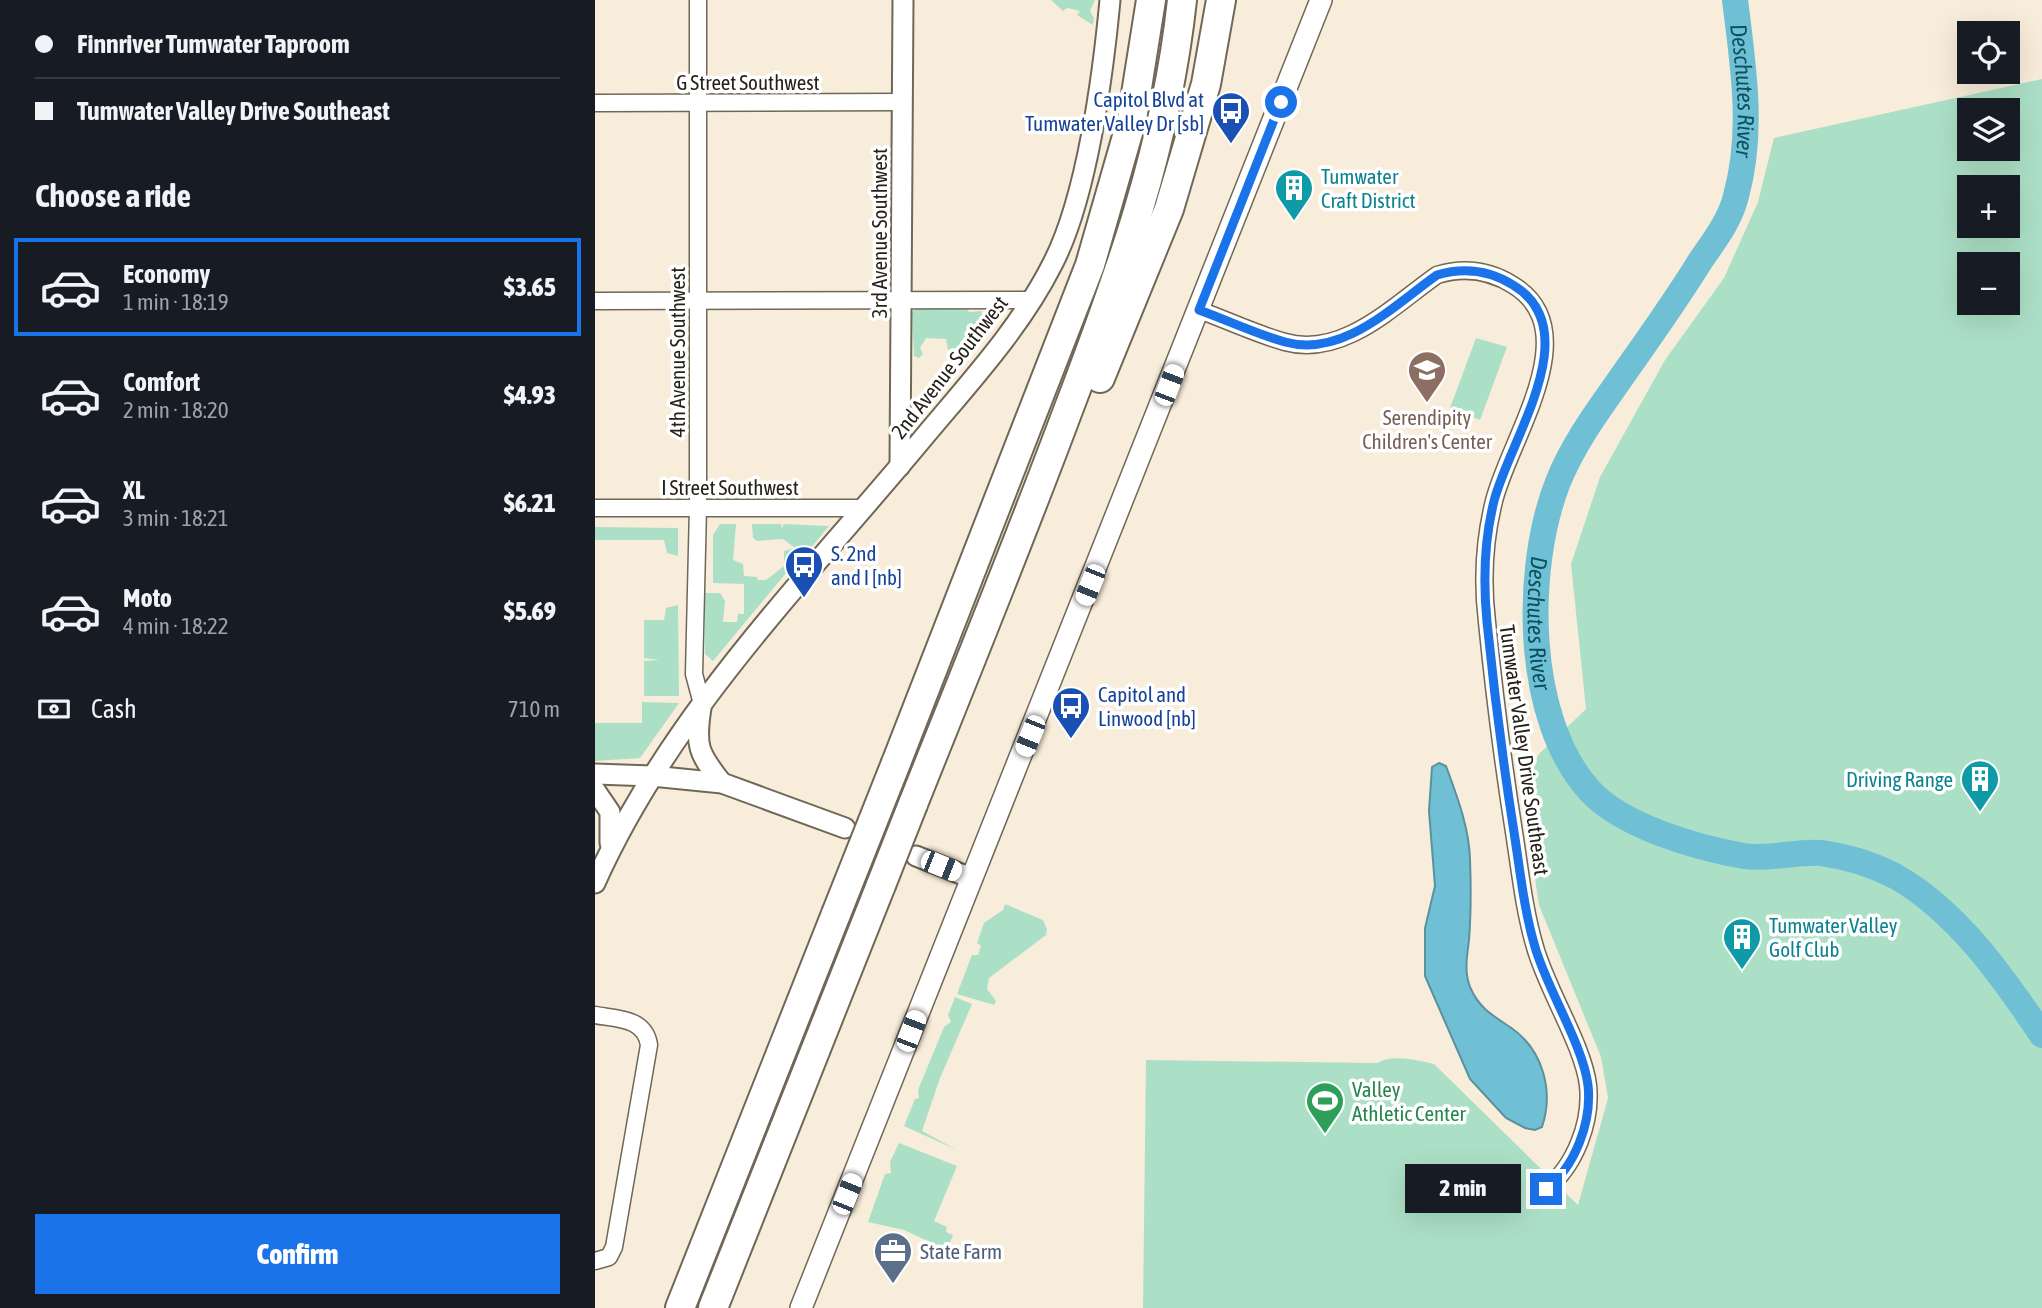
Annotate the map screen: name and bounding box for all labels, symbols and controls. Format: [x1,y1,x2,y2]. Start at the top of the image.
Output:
map controls [1957,21,2020,315]
button: locate [1957,21,2020,84]
water label: Deschutes River [1725,22,1759,160]
text: Finnriver Tumwater Taproom [77,29,350,59]
street label: G Street Southwest [676,70,820,94]
route start [1265,86,1297,118]
place label: Capitol Blvd at Tumwater Valley Dr [sb] [1025,87,1204,135]
bus stop icon: Capitol Blvd at Tumwater Valley Dr [sb] [1210,90,1252,145]
text: Tumwater Valley Drive Southeast [77,96,390,126]
button: layers [1957,98,2020,161]
street label: 3rd Avenue Southwest [867,148,891,318]
place label: Tumwater Craft District [1321,164,1416,212]
building icon: Tumwater Craft District [1273,167,1315,222]
button: + [1957,175,2020,238]
text: Choose a ride [35,177,191,214]
button: − [1957,252,2020,315]
icon: car [39,256,102,319]
text: Economy [123,259,210,289]
street label: 4th Avenue Southwest [665,267,689,437]
text: $3.65 [504,272,556,302]
text: 1 min · 18:19 [123,289,229,315]
street label: 2nd Avenue Southwest [886,291,1012,443]
school or university icon: Serendipity Children's Center [1406,349,1448,404]
car [1152,362,1187,408]
icon: car [39,364,102,427]
text: Comfort [123,367,200,397]
text: $4.93 [504,380,556,410]
text: 2 min · 18:20 [123,397,229,423]
place label: Serendipity Children's Center [1362,405,1493,453]
icon: car [39,472,102,535]
text: XL [123,475,145,505]
street label: I Street Southwest [661,475,799,499]
text: $6.21 [504,488,556,518]
text: 3 min · 18:21 [123,505,229,531]
place label: S. 2nd and I [nb] [831,541,902,589]
bus stop icon: S. 2nd and I [nb] [783,544,825,599]
water label: Deschutes River [1523,555,1556,693]
car [1073,562,1108,608]
icon: car [39,580,102,643]
text: Moto [123,583,172,613]
text: $5.69 [504,596,556,626]
text: 4 min · 18:22 [123,613,229,639]
street label: Tumwater Valley Drive Southeast [1496,623,1554,877]
place label: Capitol and Linwood [nb] [1098,682,1196,730]
bus stop icon: Capitol and Linwood [nb] [1050,685,1092,740]
icon: cash [35,690,73,728]
text: Cash [91,694,137,724]
text: 710 m [508,696,560,722]
car [1013,713,1048,759]
building icon: Driving Range [1959,758,2001,813]
place label: Driving Range [1846,767,1953,791]
car [918,848,965,884]
place label: Tumwater Valley Golf Club [1769,913,1898,961]
building icon: Tumwater Valley Golf Club [1721,916,1763,971]
car [894,1008,929,1054]
place label: Valley Athletic Center [1352,1077,1466,1125]
sports icon: Valley Athletic Center [1304,1080,1346,1135]
callout: 2 min [1406,1164,1521,1214]
car [830,1171,865,1217]
route end [1530,1173,1562,1205]
text: 2 min [1440,1175,1486,1201]
button: Confirm [35,1214,560,1294]
office icon: State Farm [872,1230,914,1285]
place label: State Farm [920,1239,1002,1263]

